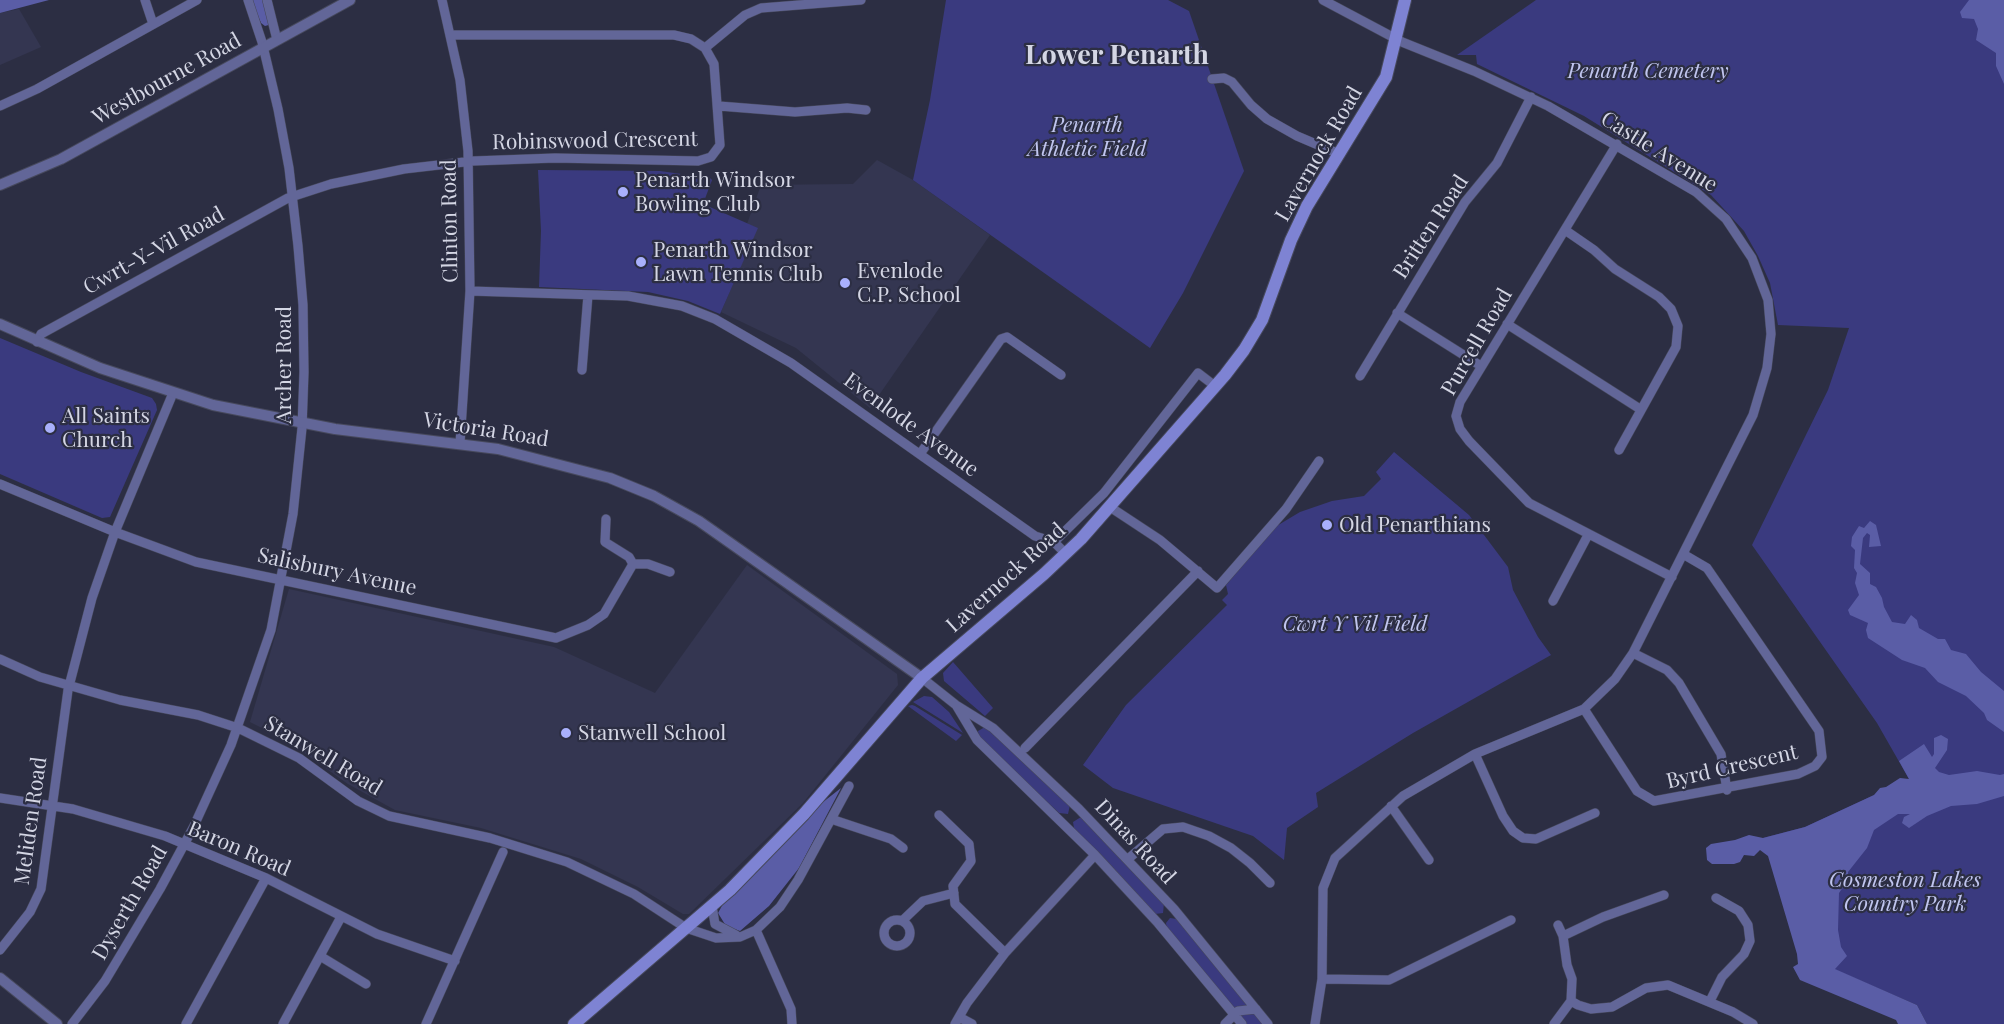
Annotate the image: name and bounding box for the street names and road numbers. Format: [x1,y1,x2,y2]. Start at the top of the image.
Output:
street label: Westbourne Road [88,28,246,130]
street label: Lavernock Road [1270,82,1368,226]
street label: Castle Avenue [1596,106,1722,198]
street label: Robinswood Crescent [492,127,698,155]
street label: Clinton Road [436,159,464,283]
street label: Britten Road [1388,170,1474,284]
street label: Cwrt-Y-Vil Road [79,202,229,300]
street label: Purcell Road [1436,284,1518,400]
street label: Archer Road [271,306,297,424]
street label: Evenlode Avenue [839,368,983,482]
street label: Victoria Road [421,408,551,452]
street label: Lavernock Road [941,518,1071,638]
street label: Salisbury Avenue [255,543,419,601]
street label: Stanwell Road [259,711,387,801]
street label: Byrd Crescent [1664,740,1800,794]
street label: Meliden Road [10,755,52,887]
street label: Dinas Road [1089,794,1181,890]
street label: Baron Road [184,816,294,882]
street label: Dyserth Road [87,841,173,965]

